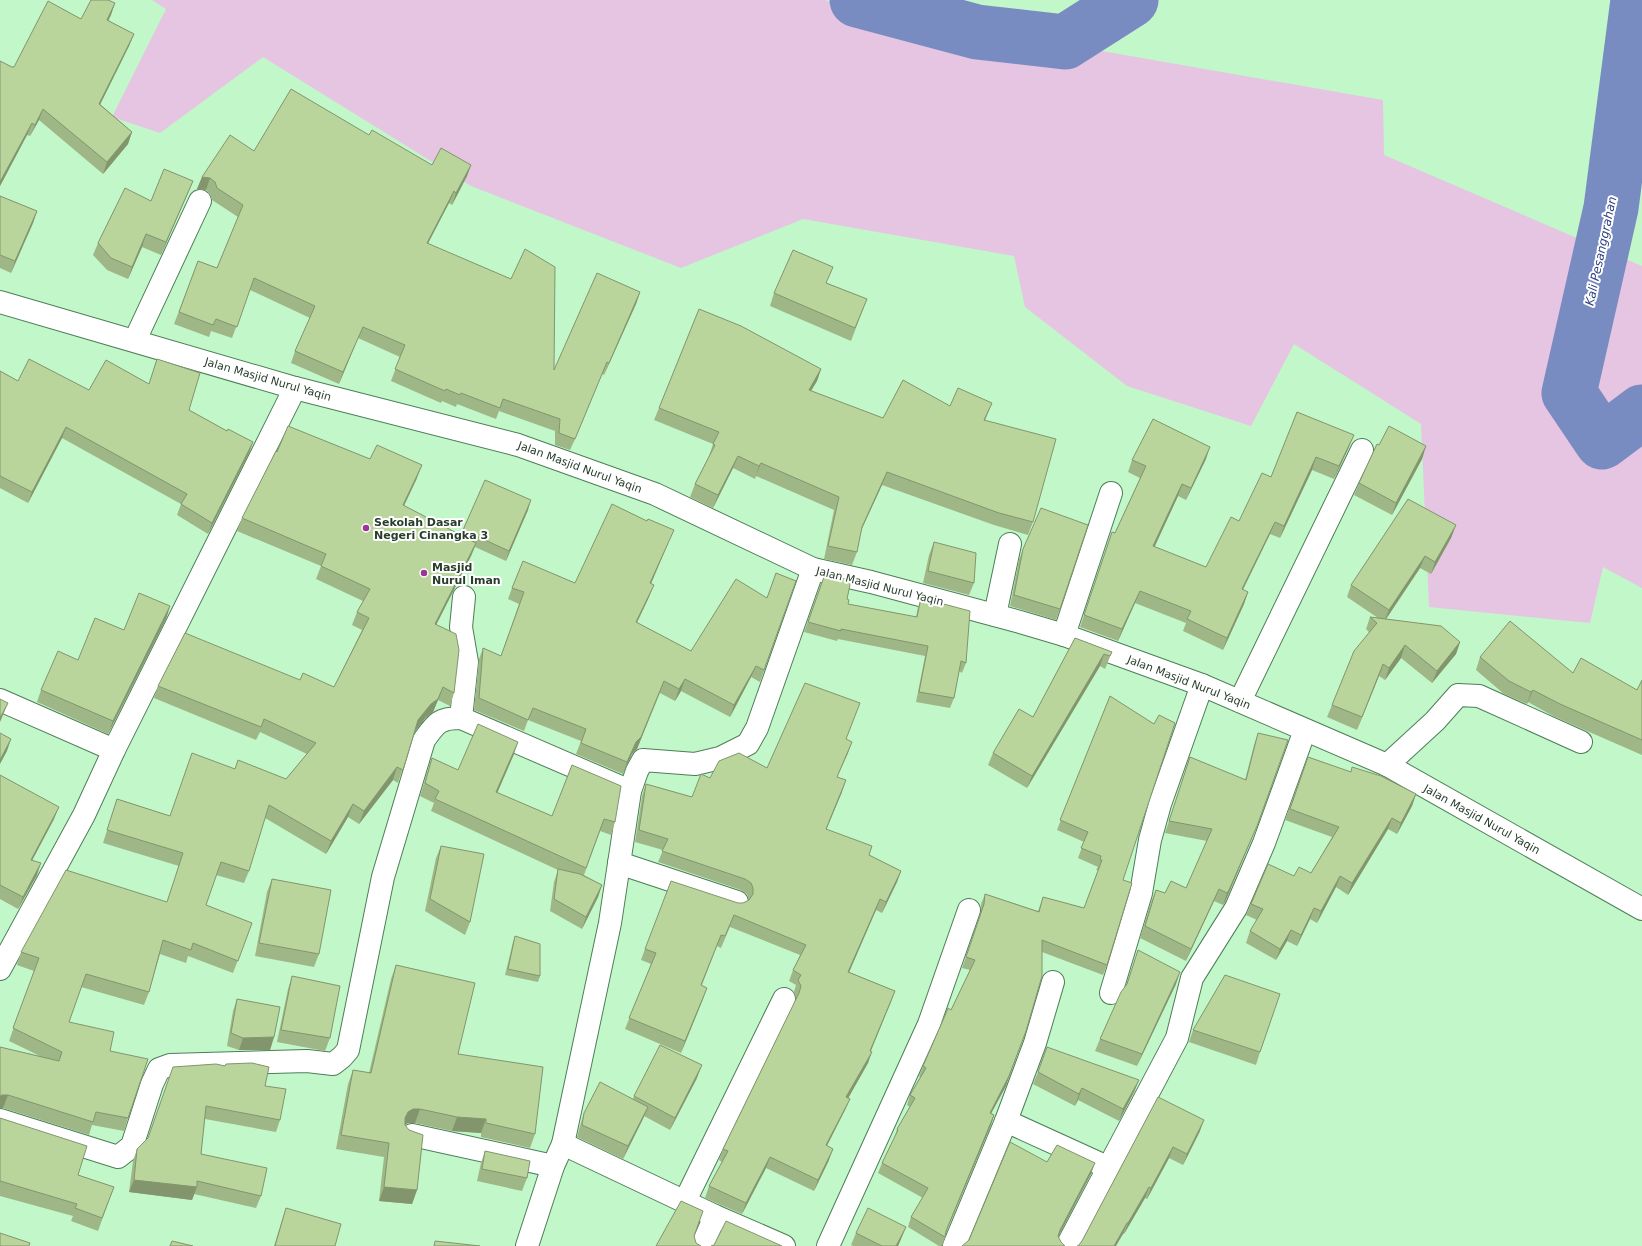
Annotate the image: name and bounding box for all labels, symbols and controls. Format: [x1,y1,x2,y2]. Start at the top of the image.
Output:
water label: Kali Pesanggrahan [1583,195,1619,307]
street label: Jalan Masjid Nurul Yaqin [202,355,333,404]
street label: Jalan Masjid Nurul Yaqin [515,439,644,496]
place label: Sekolah Dasar Negeri Cinangka 3 [374,516,488,542]
marker: Sekolah Dasar Negeri Cinangka 3 [361,523,371,533]
place label: Masjid Nurul Iman [432,561,501,587]
street label: Jalan Masjid Nurul Yaqin [814,564,945,609]
marker: Masjid Nurul Iman [419,568,429,578]
street label: Jalan Masjid Nurul Yaqin [1124,653,1252,712]
street label: Jalan Masjid Nurul Yaqin [1420,782,1542,857]

